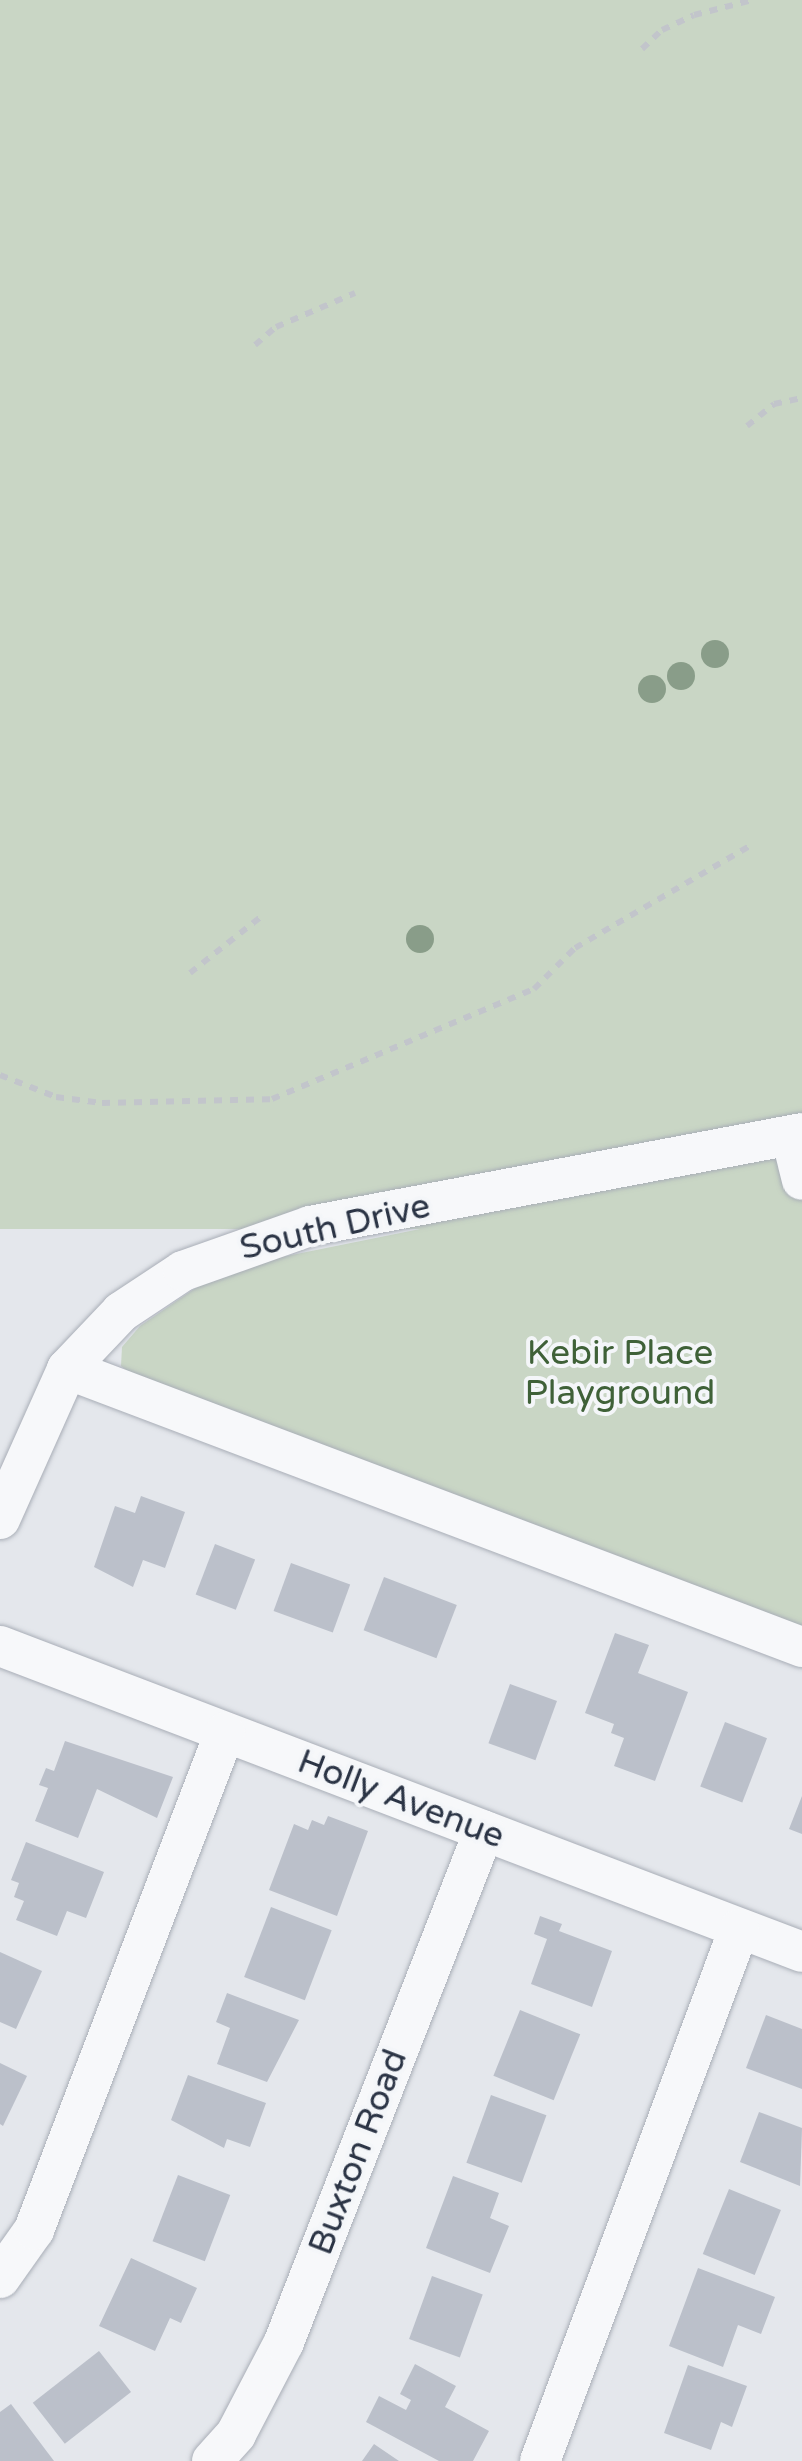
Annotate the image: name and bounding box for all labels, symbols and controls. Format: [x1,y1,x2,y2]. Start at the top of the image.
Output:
street label: South Drive [236,1185,434,1269]
park label: Kebir Place Playground [525,1332,715,1414]
street label: Holly Avenue [292,1740,510,1858]
street label: Buxton Road [300,2043,416,2261]

